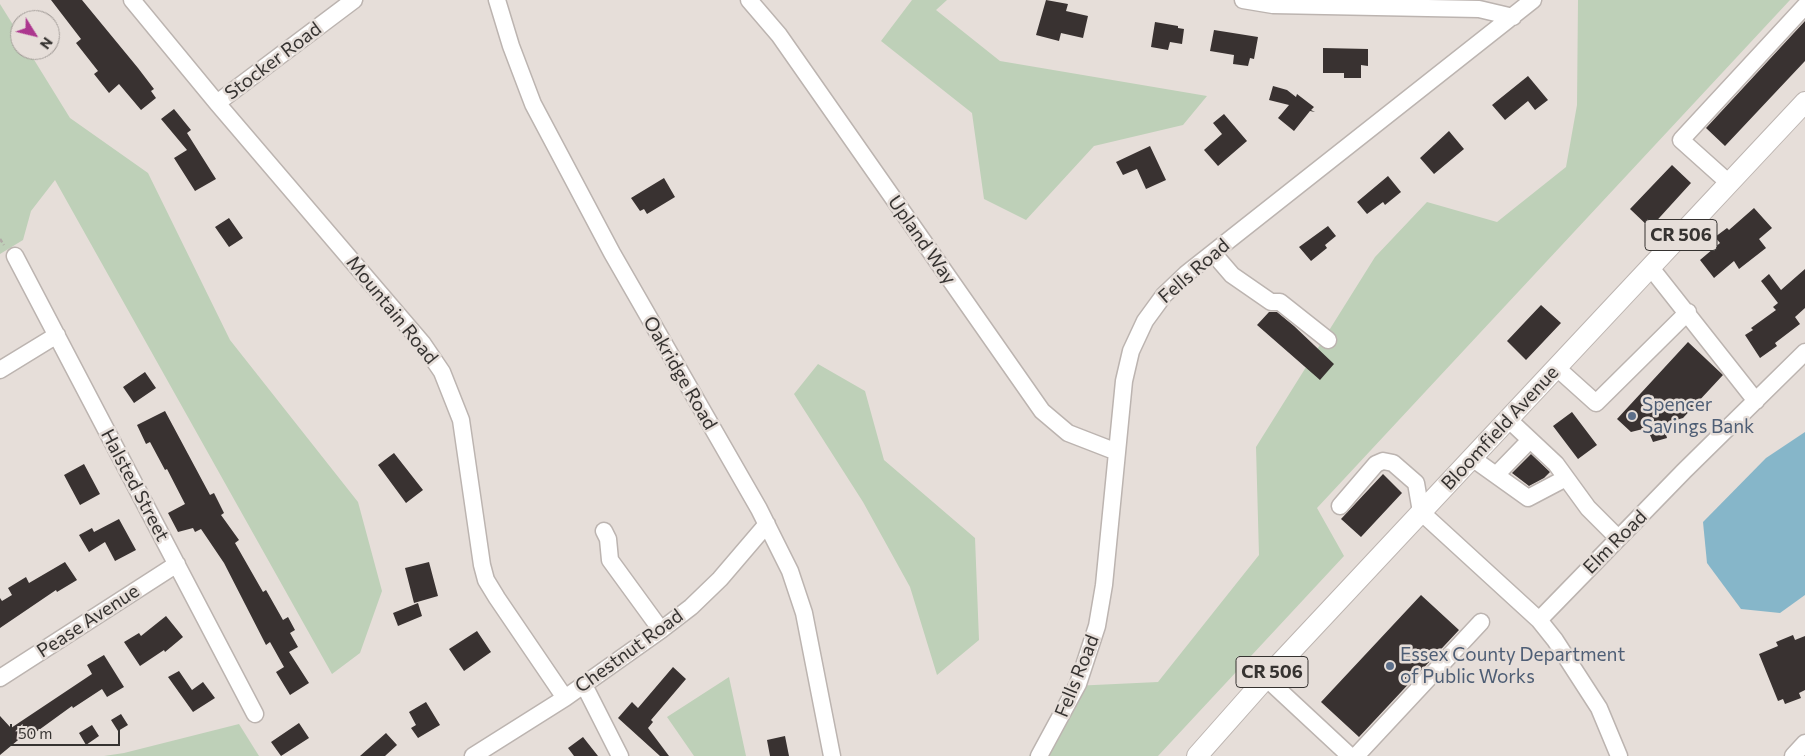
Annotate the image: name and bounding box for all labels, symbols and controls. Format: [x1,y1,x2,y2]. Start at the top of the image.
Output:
north arrow [10,10,60,60]
street label: Stocker Road [220,17,326,105]
text: N [37,34,57,53]
street label: Upland Way [883,191,961,289]
road number: CR 506 [1645,220,1717,250]
street label: Fells Road [1154,234,1234,308]
street label: Mountain Road [341,251,443,369]
street label: Oakridge Road [638,312,722,434]
street label: Bloomfield Avenue [1437,361,1563,495]
place label: Spencer Savings Bank [1642,394,1754,438]
marker: Spencer Savings Bank [1626,410,1638,422]
street label: Halsted Street [96,425,174,545]
street label: Elm Road [1578,505,1652,579]
street label: Pease Avenue [33,580,143,662]
street label: Chestnut Road [571,604,687,698]
street label: Fells Road [1050,631,1104,721]
place label: Essex County Department of Public Works [1400,644,1625,688]
road number: CR 506 [1236,656,1308,688]
marker: Essex County Department of Public Works [1384,660,1396,672]
scale bar [12,714,122,746]
text: 50 m [18,724,52,742]

